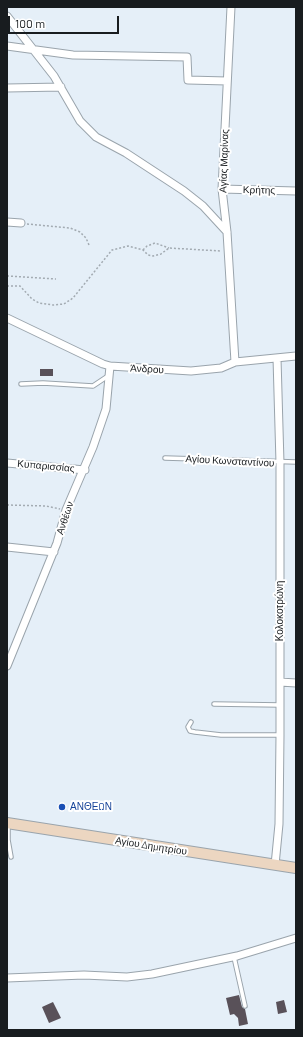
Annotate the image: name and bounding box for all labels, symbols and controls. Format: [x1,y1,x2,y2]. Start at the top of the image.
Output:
scale bar [10,8,121,34]
text: 100 m [15,16,45,30]
street label: Αγίας Μαρίνας [217,129,231,193]
street label: Κρήτης [243,184,275,196]
street label: Άνδρου [130,362,164,376]
street label: Αγίου Κωνσταντίνου [185,453,275,469]
street label: Κυπαρισσίας [17,458,75,474]
street label: Ανθέων [54,500,76,536]
street label: Κολοκοτρώνη [274,581,286,641]
place label: ΑΝΘΕΩΝ [70,801,112,813]
marker: ΑΝΘΕΩΝ [57,802,67,812]
street label: Αγίου Δημητρίου [114,834,188,858]

